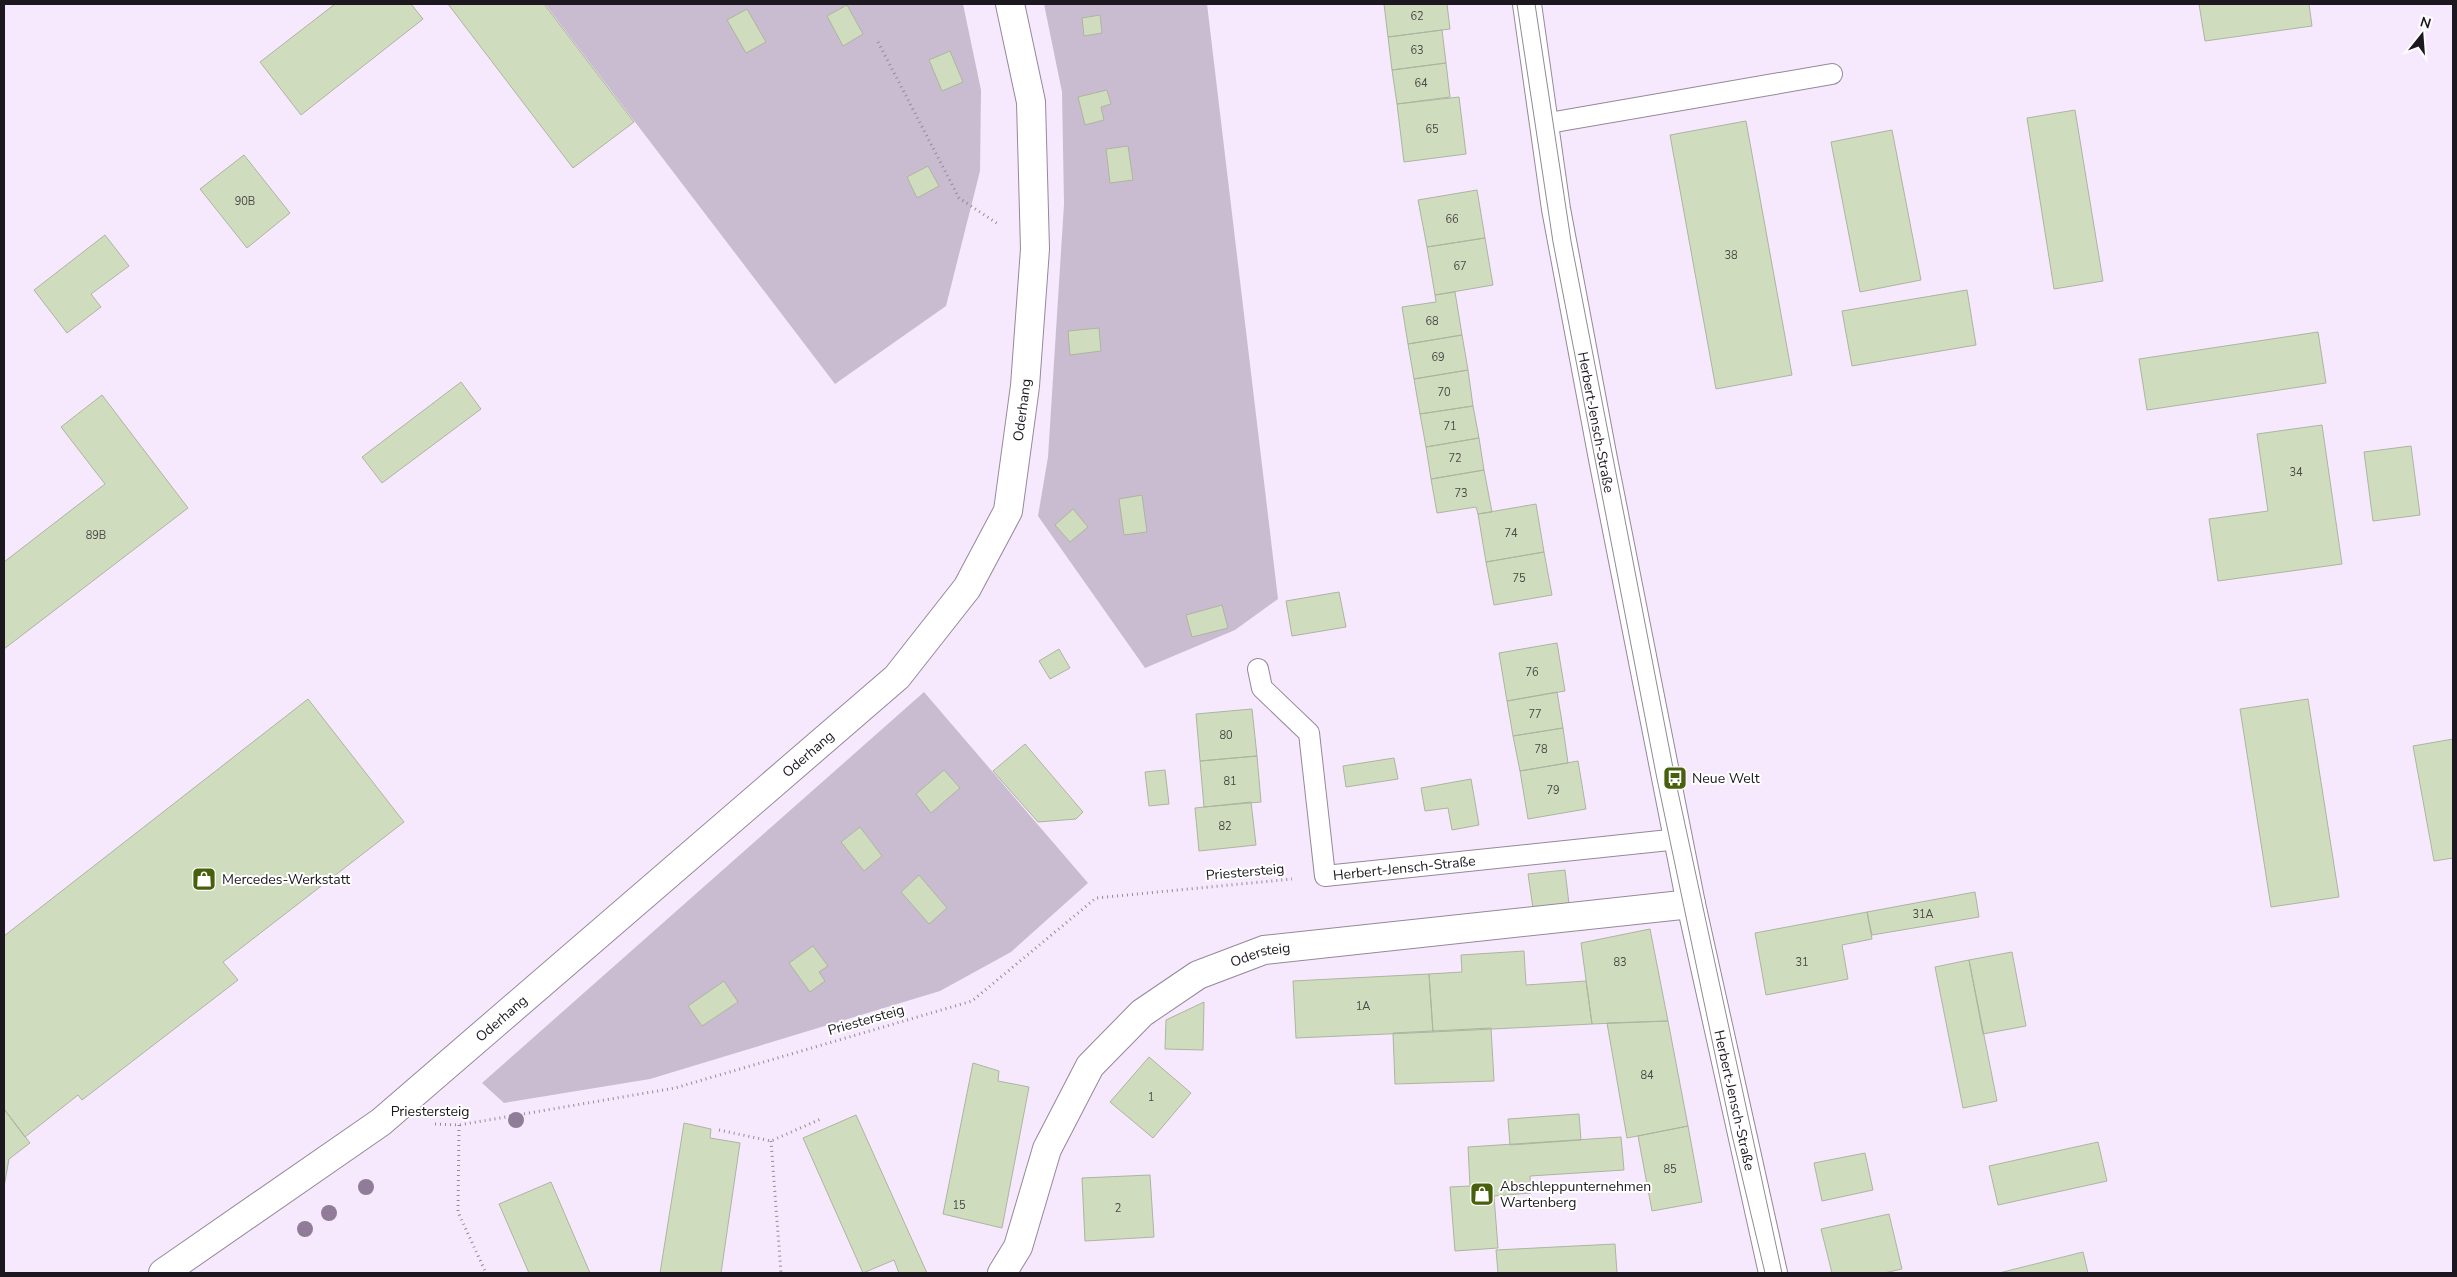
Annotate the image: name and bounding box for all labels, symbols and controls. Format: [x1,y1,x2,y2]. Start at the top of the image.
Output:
house number: 62 [1410,9,1424,24]
north arrow [2397,10,2447,60]
text: N [2418,12,2433,34]
house number: 63 [1410,43,1424,58]
house number: 64 [1414,76,1428,91]
house number: 65 [1425,122,1439,137]
house number: 90B [235,194,255,209]
house number: 66 [1445,212,1459,227]
house number: 38 [1724,248,1738,263]
house number: 67 [1453,259,1467,274]
house number: 68 [1425,314,1439,329]
house number: 69 [1431,350,1445,365]
street label: Herbert-Jensch-Straße [1574,350,1619,494]
street label: Oderhang [1008,378,1035,442]
house number: 70 [1437,385,1451,400]
house number: 71 [1443,419,1457,434]
house number: 72 [1448,451,1462,466]
house number: 34 [2289,465,2303,480]
house number: 73 [1454,486,1468,501]
house number: 74 [1504,526,1518,541]
house number: 89B [86,528,106,543]
house number: 75 [1512,571,1526,586]
house number: 76 [1525,665,1539,680]
house number: 77 [1528,707,1542,722]
street label: Oderhang [778,726,838,782]
house number: 80 [1219,728,1233,743]
house number: 78 [1534,742,1548,757]
bus stop icon: Neue Welt [1662,765,1688,791]
place label: Neue Welt [1692,769,1760,788]
house number: 81 [1223,774,1237,789]
house number: 79 [1546,783,1560,798]
house number: 82 [1218,819,1232,834]
street label: Herbert-Jensch-Straße [1332,851,1476,885]
street label: Priestersteig [1205,859,1285,885]
shop icon: Mercedes-Werkstatt [191,866,217,892]
place label: Mercedes-Werkstatt [222,870,350,889]
house number: 31A [1912,907,1934,922]
street label: Odersteig [1227,938,1291,971]
house number: 83 [1613,955,1627,970]
house number: 31 [1795,955,1809,970]
street label: Oderhang [471,991,531,1046]
house number: 1A [1356,999,1370,1014]
street label: Priestersteig [826,1000,906,1040]
street label: Herbert-Jensch-Straße [1710,1028,1759,1172]
house number: 84 [1640,1068,1654,1083]
house number: 1 [1148,1090,1154,1105]
street label: Priestersteig [391,1102,469,1121]
house number: 85 [1663,1162,1677,1177]
place label: Abschleppunternehmen Wartenberg [1500,1177,1651,1212]
shop icon: Abschleppunternehmen Wartenberg [1469,1181,1495,1207]
house number: 15 [952,1198,966,1213]
house number: 2 [1115,1201,1121,1216]

